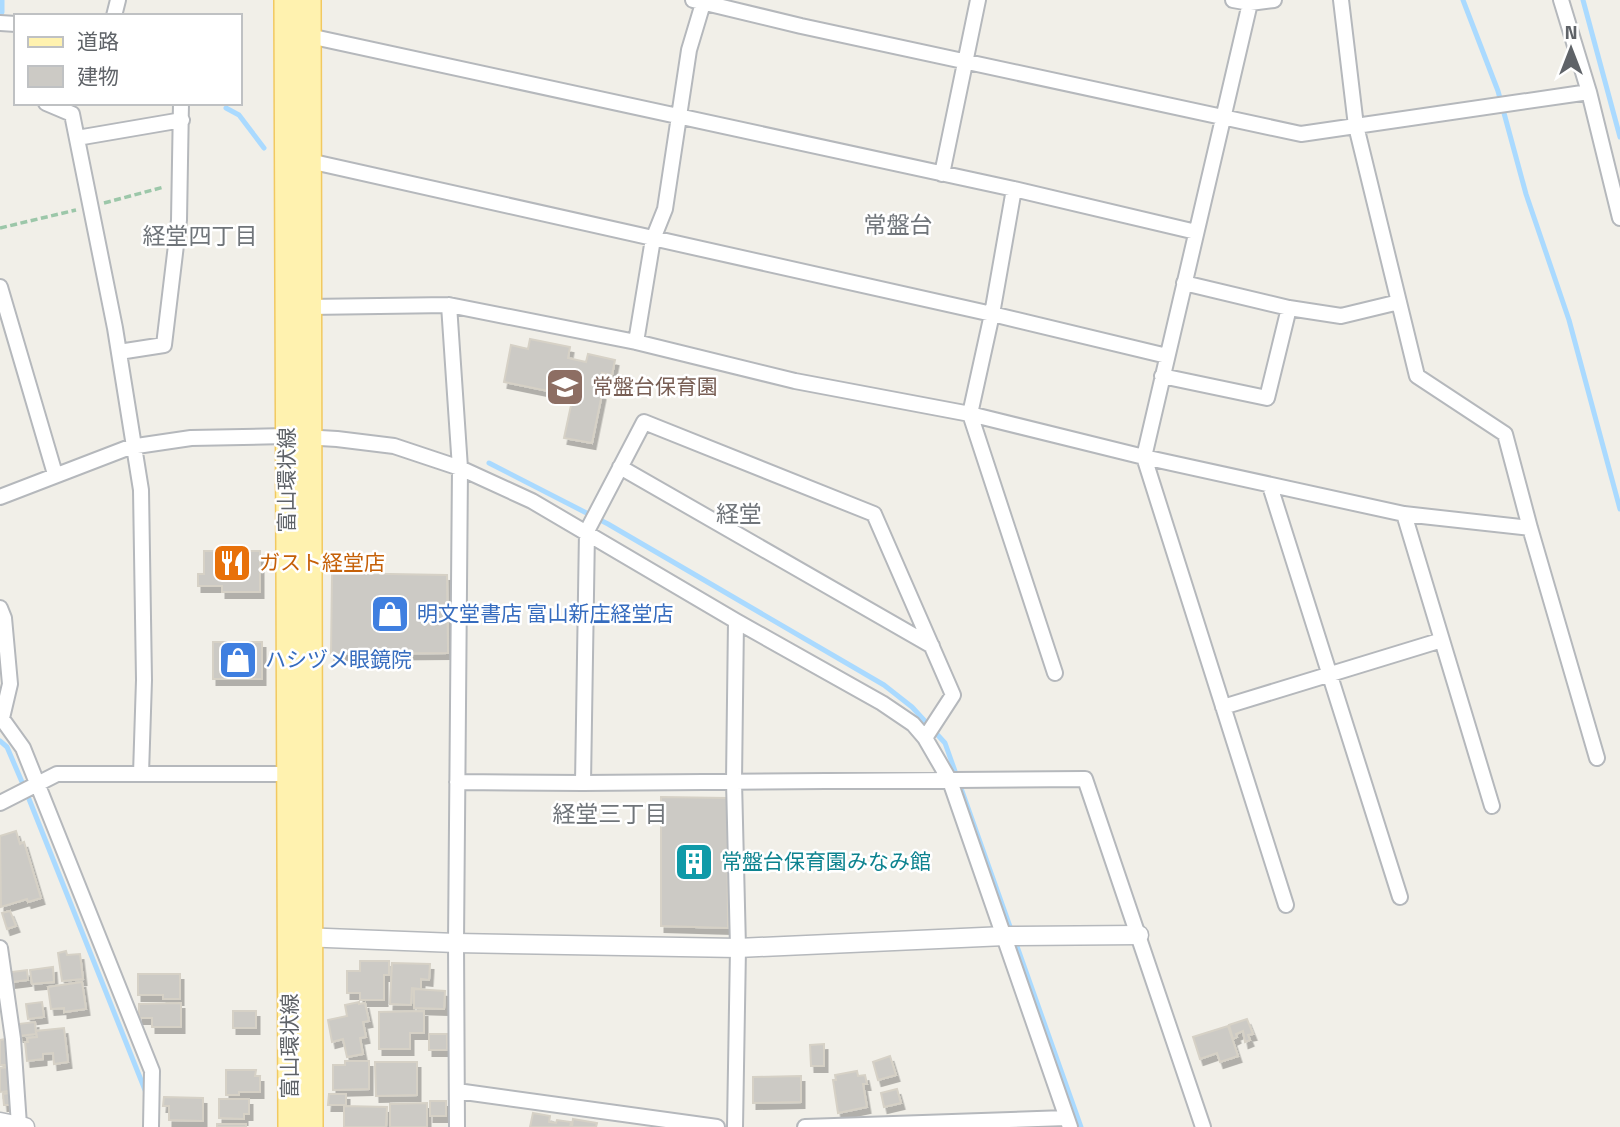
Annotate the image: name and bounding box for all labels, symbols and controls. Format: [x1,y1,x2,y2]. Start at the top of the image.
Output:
legend [14,14,242,105]
north arrow [1536,14,1606,84]
text: N [1564,17,1578,46]
text: 道路 [77,25,119,57]
text: 建物 [77,60,119,92]
district label: 常盤台 [864,207,933,242]
district label: 経堂四丁目 [143,218,258,253]
school or university icon: 常盤台保育園 [544,366,586,408]
place label: 常盤台保育園 [592,370,718,402]
street label: 富山環状線 [270,428,302,533]
district label: 経堂 [716,496,762,531]
restaurant icon: ガスト経堂店 [211,542,253,584]
place label: ガスト経堂店 [259,546,385,578]
shop icon: 明文堂書店 富山新庄経堂店 [369,593,411,635]
place label: 明文堂書店 富山新庄経堂店 [417,597,674,629]
shop icon: ハシヅメ眼鏡院 [217,639,259,681]
place label: ハシヅメ眼鏡院 [265,643,412,675]
district label: 経堂三丁目 [553,796,668,831]
building icon: 常盤台保育園みなみ館 [673,841,715,883]
place label: 常盤台保育園みなみ館 [721,845,931,877]
street label: 富山環状線 [273,994,305,1099]

